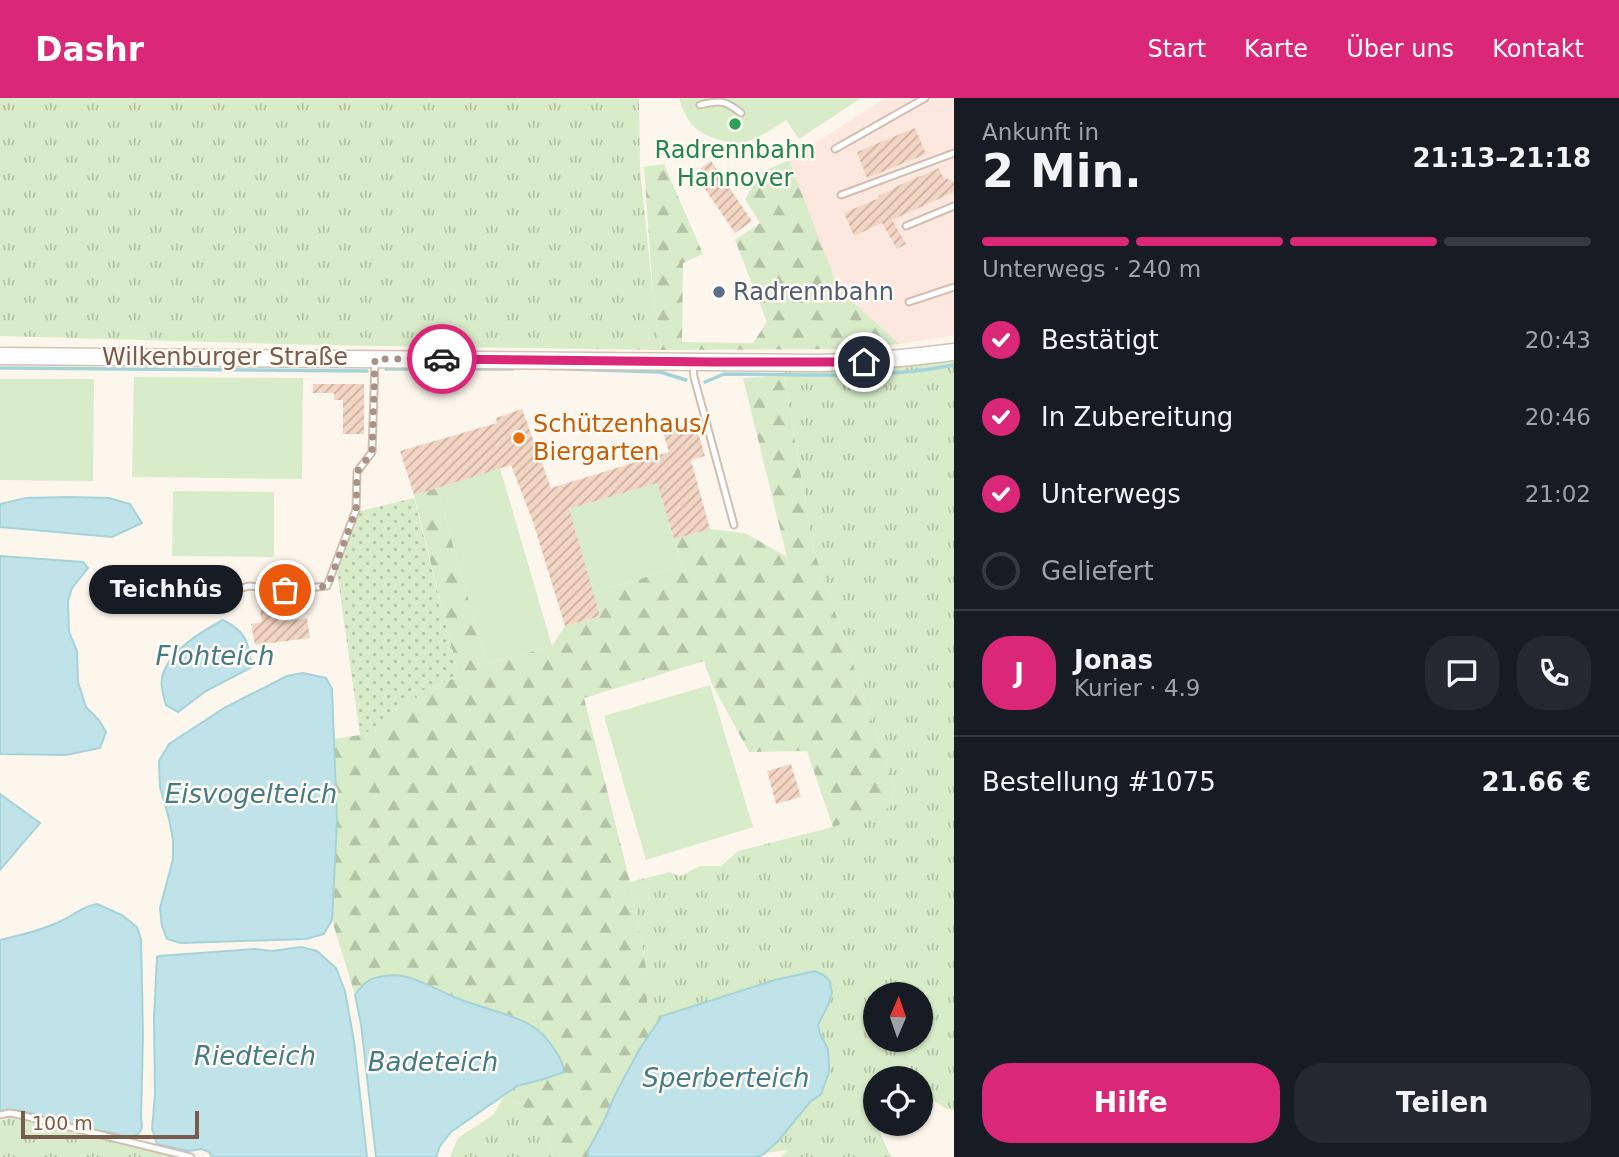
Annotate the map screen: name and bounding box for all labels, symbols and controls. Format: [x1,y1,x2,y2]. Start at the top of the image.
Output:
text: Dashr [35,30,144,69]
text: Start [1147,35,1206,63]
text: Karte [1244,35,1308,63]
text: Über uns [1346,35,1454,63]
text: Kontakt [1492,35,1584,63]
marker: Radrennbahn Hannover [727,116,743,132]
text: Ankunft in [982,119,1099,145]
place label: Radrennbahn Hannover [655,136,815,192]
text: 21:13–21:18 [1412,143,1591,173]
text: 2 Min. [982,144,1142,198]
text: Unterwegs · 240 m [982,256,1201,282]
place label: Radrennbahn [733,278,894,306]
marker: Radrennbahn [711,284,727,300]
icon: check [982,321,1020,359]
courier [407,324,477,394]
text: Bestätigt [1041,325,1159,355]
text: 20:43 [1525,327,1591,353]
pin [834,332,894,392]
icon: car [423,340,461,378]
street label: Wilkenburger Straße [102,343,348,371]
icon: home [845,343,883,381]
icon: check [982,398,1020,436]
text: In Zubereitung [1041,402,1233,432]
text: 20:46 [1525,404,1591,430]
place label: Schützenhaus/ Biergarten [533,410,710,466]
marker: Schützenhaus/ Biergarten [511,430,527,446]
icon: check [982,475,1020,513]
text: Unterwegs [1041,479,1181,509]
text: 21:02 [1525,481,1591,507]
text: Geliefert [1041,556,1154,586]
pin [255,560,315,620]
callout: Teichhûs [89,566,243,614]
icon: bag [266,571,304,609]
text: Teichhûs [110,576,222,602]
button: chat [1425,636,1499,710]
button: phone [1517,636,1591,710]
water label: Flohteich [156,641,274,671]
text: Jonas [1074,645,1153,675]
text: J [1014,658,1024,688]
text: Kurier · 4.9 [1074,675,1200,701]
text: Bestellung #1075 [982,767,1216,797]
text: 21.66 € [1482,767,1591,797]
water label: Eisvogelteich [165,779,337,809]
north arrow [863,982,933,1052]
map controls [863,982,933,1136]
water label: Riedteich [194,1041,316,1071]
water label: Badeteich [368,1047,498,1077]
water label: Sperberteich [642,1063,810,1093]
button: Hilfe [982,1063,1280,1143]
button: Teilen [1294,1063,1591,1143]
button: locate [863,1066,933,1136]
scale bar [21,1108,200,1140]
text: 100 m [32,1112,93,1134]

